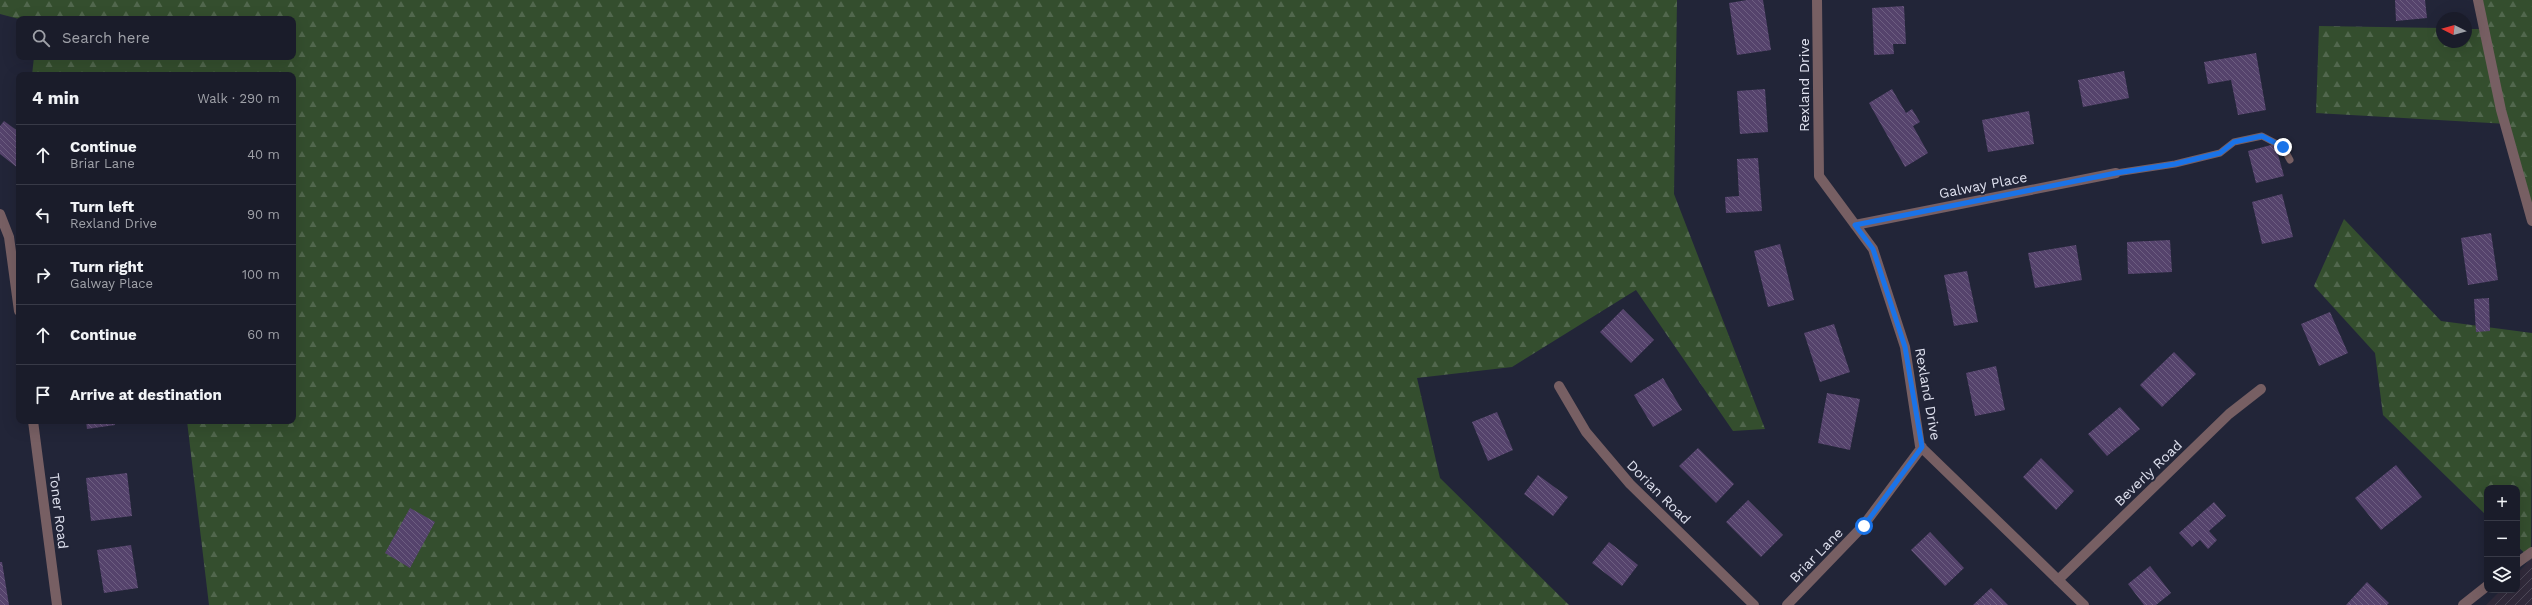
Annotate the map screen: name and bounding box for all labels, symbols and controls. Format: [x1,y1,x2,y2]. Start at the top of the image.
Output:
north arrow [2436,12,2472,48]
search box [16,16,296,60]
icon: search [30,27,52,49]
text: Search here [62,29,150,47]
street label: Rexland Drive [1796,38,1812,132]
text: 4 min [32,88,79,108]
text: Walk · 290 m [197,91,280,106]
text: Continue [70,138,137,156]
route end [2274,138,2292,156]
icon: ahead [32,144,54,166]
text: 40 m [247,147,280,162]
text: Briar Lane [70,156,135,171]
street label: Galway Place [1938,169,2028,201]
text: Turn left [70,198,134,216]
icon: left [32,204,54,226]
text: 90 m [247,207,280,222]
text: Rexland Drive [70,216,157,231]
text: Turn right [70,258,143,276]
icon: right [32,264,54,286]
text: 100 m [242,267,280,282]
text: Galway Place [70,276,153,291]
icon: ahead [32,324,54,346]
text: Continue [70,326,137,344]
text: 60 m [247,327,280,342]
street label: Rexland Drive [1912,347,1944,441]
icon: arrive [32,384,54,406]
text: Arrive at destination [70,386,222,404]
street label: Beverly Road [2111,437,2185,509]
street label: Dorian Road [1624,457,1694,527]
street label: Toner Road [46,472,72,550]
map controls [2484,485,2520,593]
button: + [2484,485,2520,521]
route start [1855,517,1873,535]
button: − [2484,521,2520,557]
street label: Briar Lane [1786,524,1846,586]
button: layers [2484,557,2520,593]

